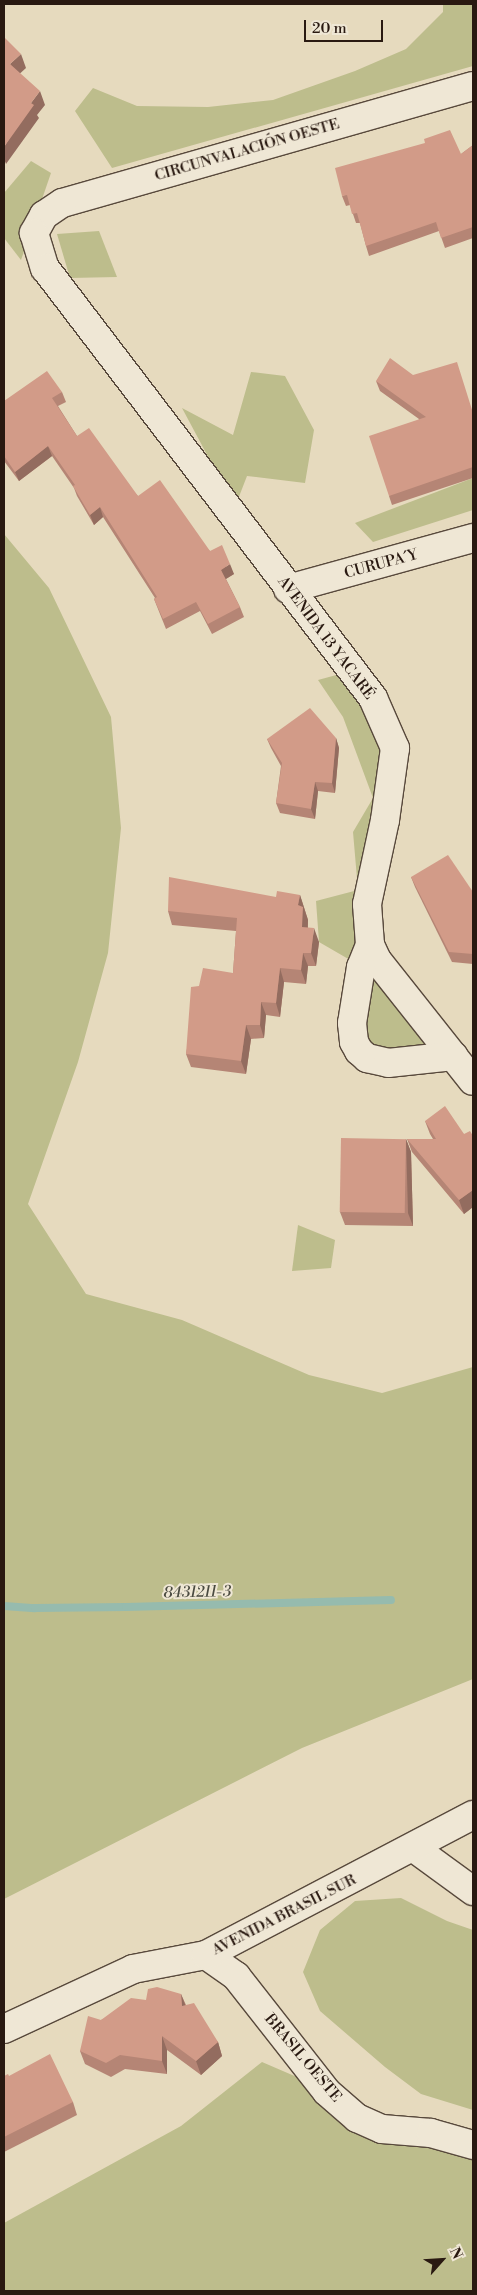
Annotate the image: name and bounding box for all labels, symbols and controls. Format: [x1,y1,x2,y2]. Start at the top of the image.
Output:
scale bar [307,10,386,42]
text: 20 m [312,19,347,38]
street label: CIRCUNVALACIÓN OESTE [153,115,341,185]
street label: CURUPA´Y [342,546,420,582]
street label: AVENIDA 13 YACARÉ [274,573,378,703]
water label: 8431211-3 [163,1582,231,1602]
street label: AVENIDA BRASIL SUR [209,1871,359,1959]
street label: BRASIL OESTE [261,2010,345,2106]
north arrow [417,2235,467,2285]
text: N [445,2244,466,2262]

